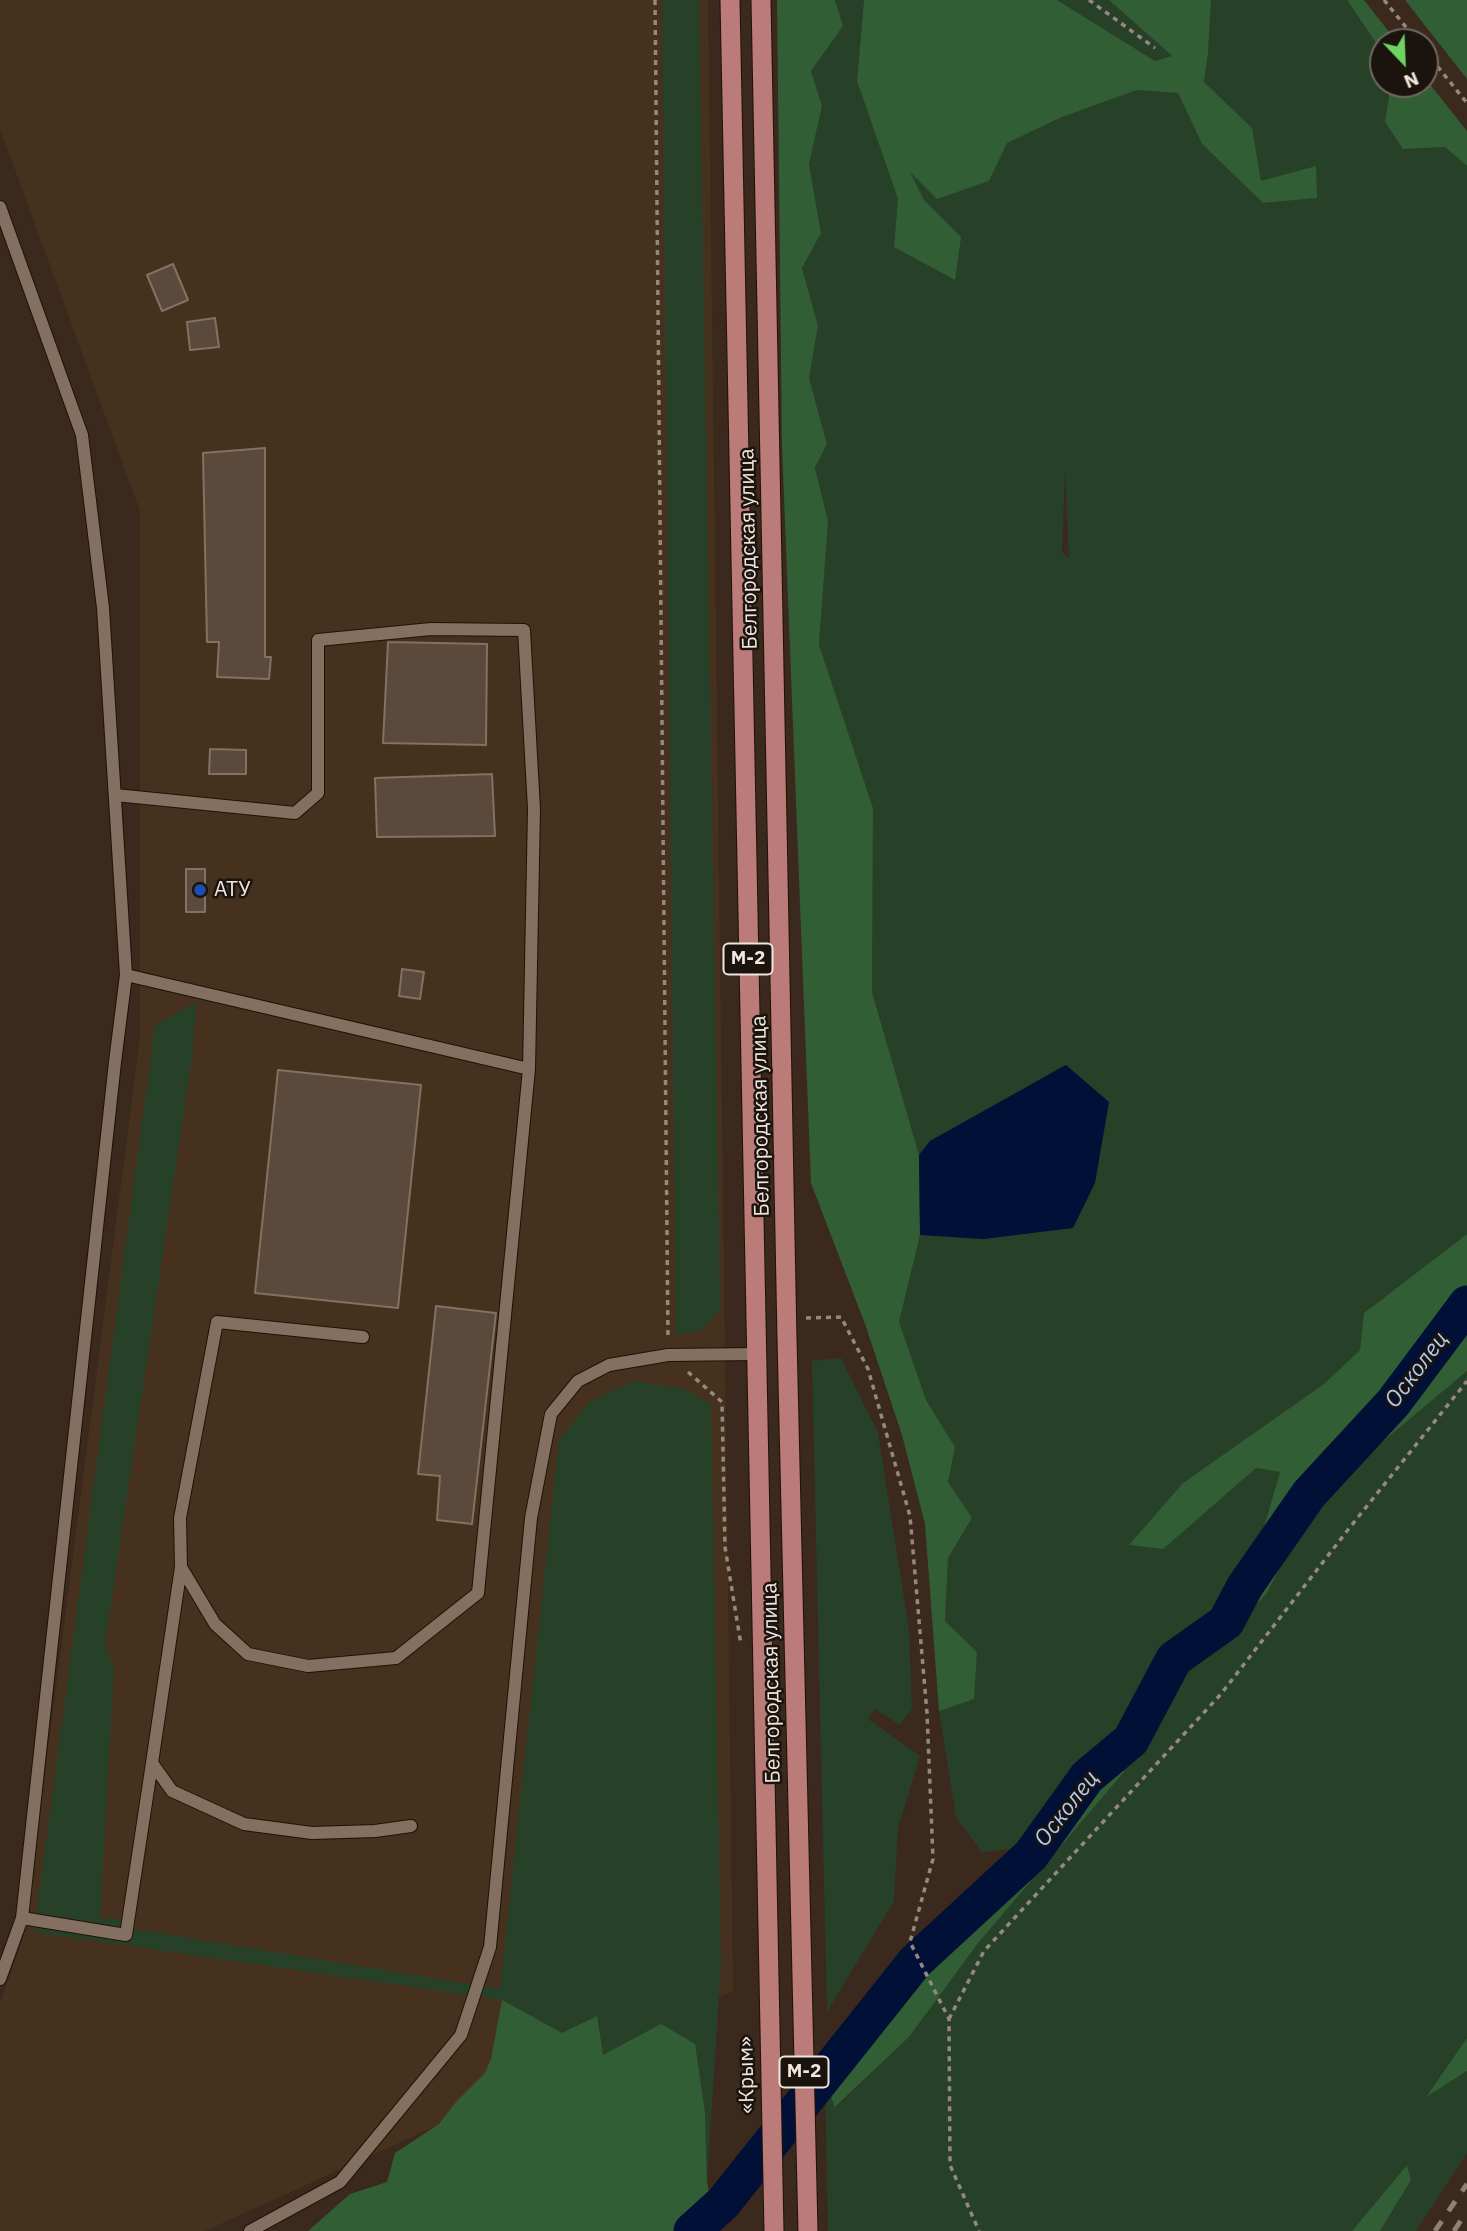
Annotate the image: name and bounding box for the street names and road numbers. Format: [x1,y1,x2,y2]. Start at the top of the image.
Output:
street label: Белгородская улица [735,448,763,650]
road number: М-2 [724,944,772,974]
street label: Белгородская улица [747,1015,775,1217]
street label: Белгородская улица [758,1582,786,1784]
street label: «Крым» [734,2036,760,2114]
road number: М-2 [780,2056,828,2088]

